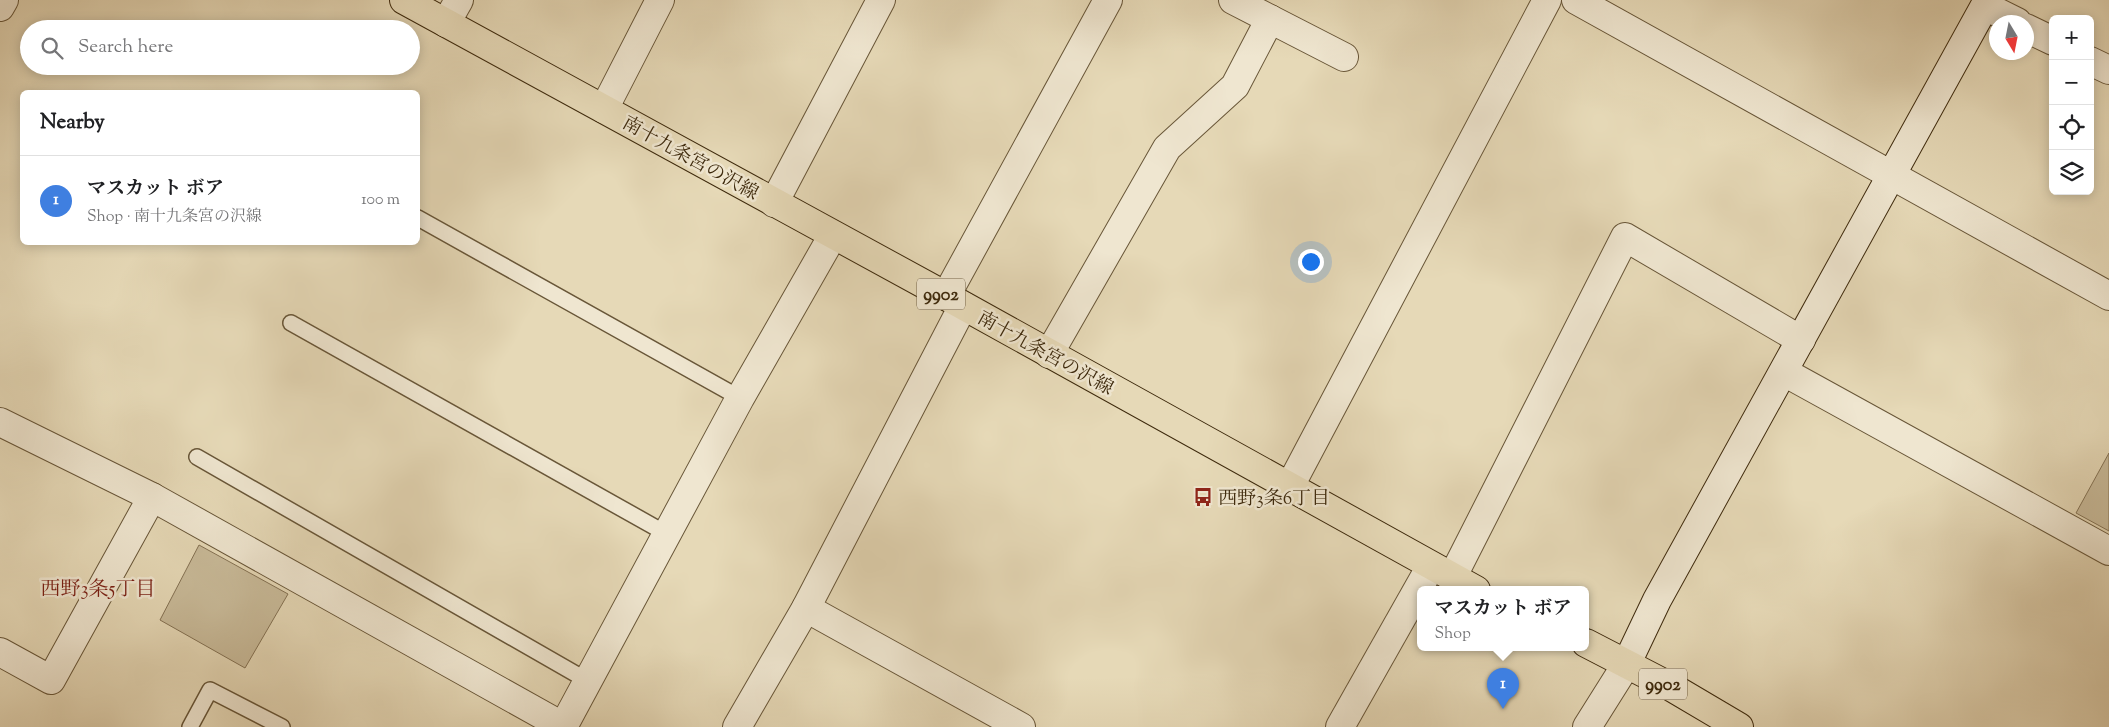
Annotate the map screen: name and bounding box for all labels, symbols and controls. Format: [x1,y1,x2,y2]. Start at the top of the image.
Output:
north arrow [1989,15,2034,60]
map controls [2049,15,2094,195]
button: + [2049,15,2094,60]
search box [20,20,420,75]
icon: search [38,34,66,62]
text: Search here [78,34,173,61]
button: − [2049,60,2094,105]
button: locate [2049,105,2094,150]
text: Nearby [40,108,105,138]
street label: 南十九条宮の沢線 [617,111,763,208]
button: layers [2049,150,2094,195]
text: マスカット ボア [87,176,224,203]
text: 1 [53,189,59,212]
text: 100 m [361,189,400,212]
text: Shop · 南十九条宮の沢線 [87,206,262,229]
your location [1298,249,1324,275]
road number: 9902 [917,278,965,310]
street label: 南十九条宮の沢線 [972,306,1118,403]
bus stop icon: 西野3条6丁目 [1192,486,1214,508]
place label: 西野3条6丁目 [1218,486,1330,513]
district label: 西野3条5丁目 [41,576,155,605]
popup [1417,586,1589,651]
text: マスカット ボア [1435,596,1571,623]
text: Shop [1435,623,1471,646]
pin: 1 [1487,668,1519,709]
road number: 9902 [1639,669,1687,700]

